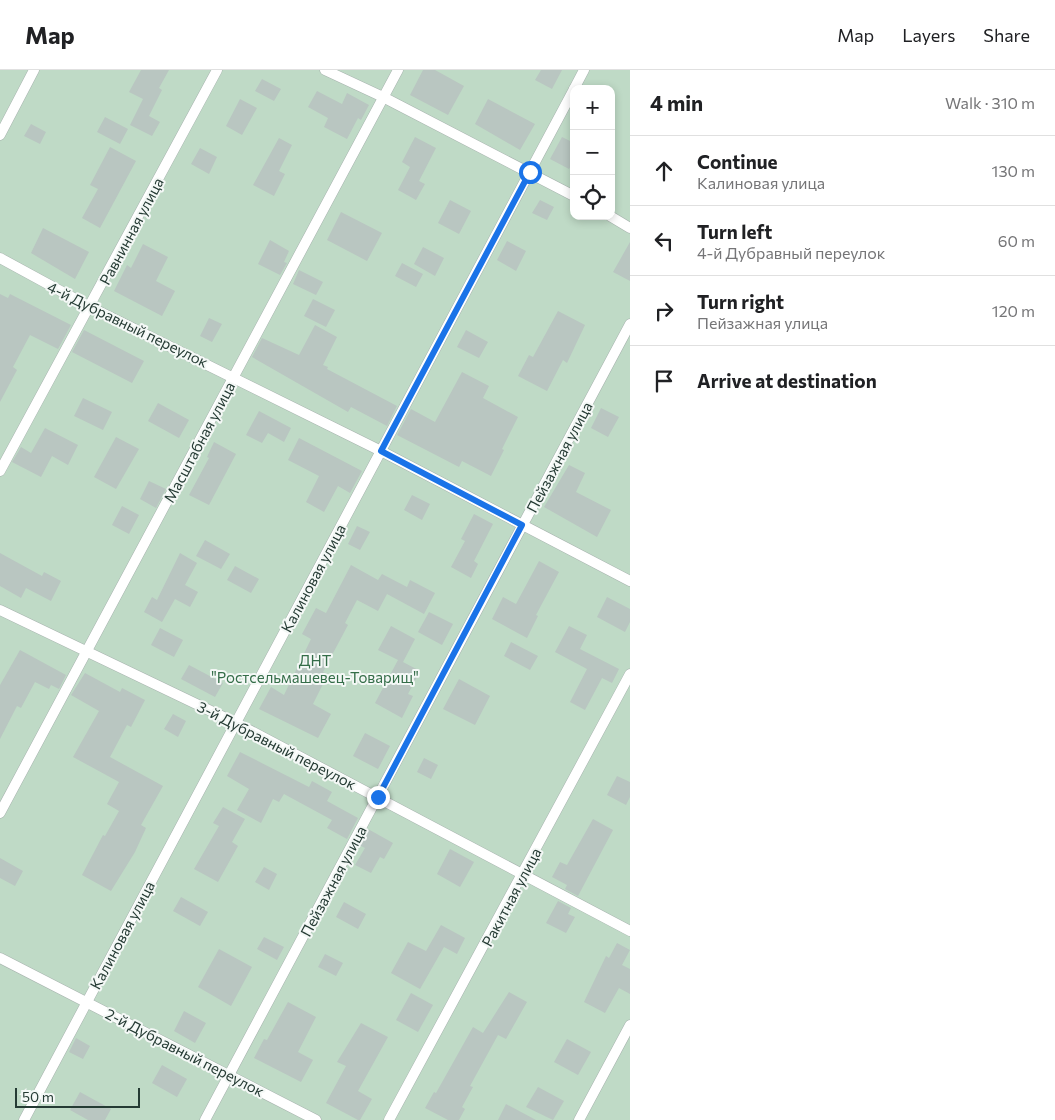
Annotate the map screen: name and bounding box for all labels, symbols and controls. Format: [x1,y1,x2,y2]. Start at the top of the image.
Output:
text: Map [25,20,75,49]
text: Map [837,24,874,46]
text: Layers [902,24,955,46]
text: Share [983,24,1030,46]
map controls [570,85,615,220]
button: + [570,85,615,130]
text: 4 min [650,90,703,115]
text: Walk · 310 m [945,93,1035,112]
button: − [570,130,615,175]
text: Continue [697,150,777,173]
icon: ahead [650,157,678,185]
route start [519,161,542,184]
text: 130 m [992,161,1035,180]
text: Калиновая улица [697,173,825,192]
street label: Равнинная улица [95,174,167,288]
button: locate [570,175,615,220]
text: Turn left [697,220,772,243]
icon: left [650,227,678,255]
text: 60 m [998,231,1035,250]
text: 4-й Дубравный переулок [697,243,885,262]
street label: 4-й Дубравный переулок [45,277,211,371]
text: Turn right [697,290,784,313]
icon: right [650,297,678,325]
text: 120 m [992,301,1035,320]
text: Пейзажная улица [697,313,828,332]
icon: arrive [650,367,678,395]
text: Arrive at destination [697,369,877,392]
street label: Масштабная улица [160,379,238,505]
street label: Пейзажная улица [522,399,596,515]
street label: Калиновая улица [277,521,349,635]
park label: ДНТ "Ростсельмашевец-Товарищ" [211,651,419,686]
street label: 3-й Дубравный переулок [194,697,360,793]
route end [367,786,390,809]
street label: Пейзажная улица [296,823,370,939]
street label: Ракитная улица [477,845,545,949]
street label: Калиновая улица [86,878,158,992]
street label: 2-й Дубравный переулок [103,1004,267,1100]
scale bar [15,1085,140,1108]
text: 50 m [22,1088,54,1105]

